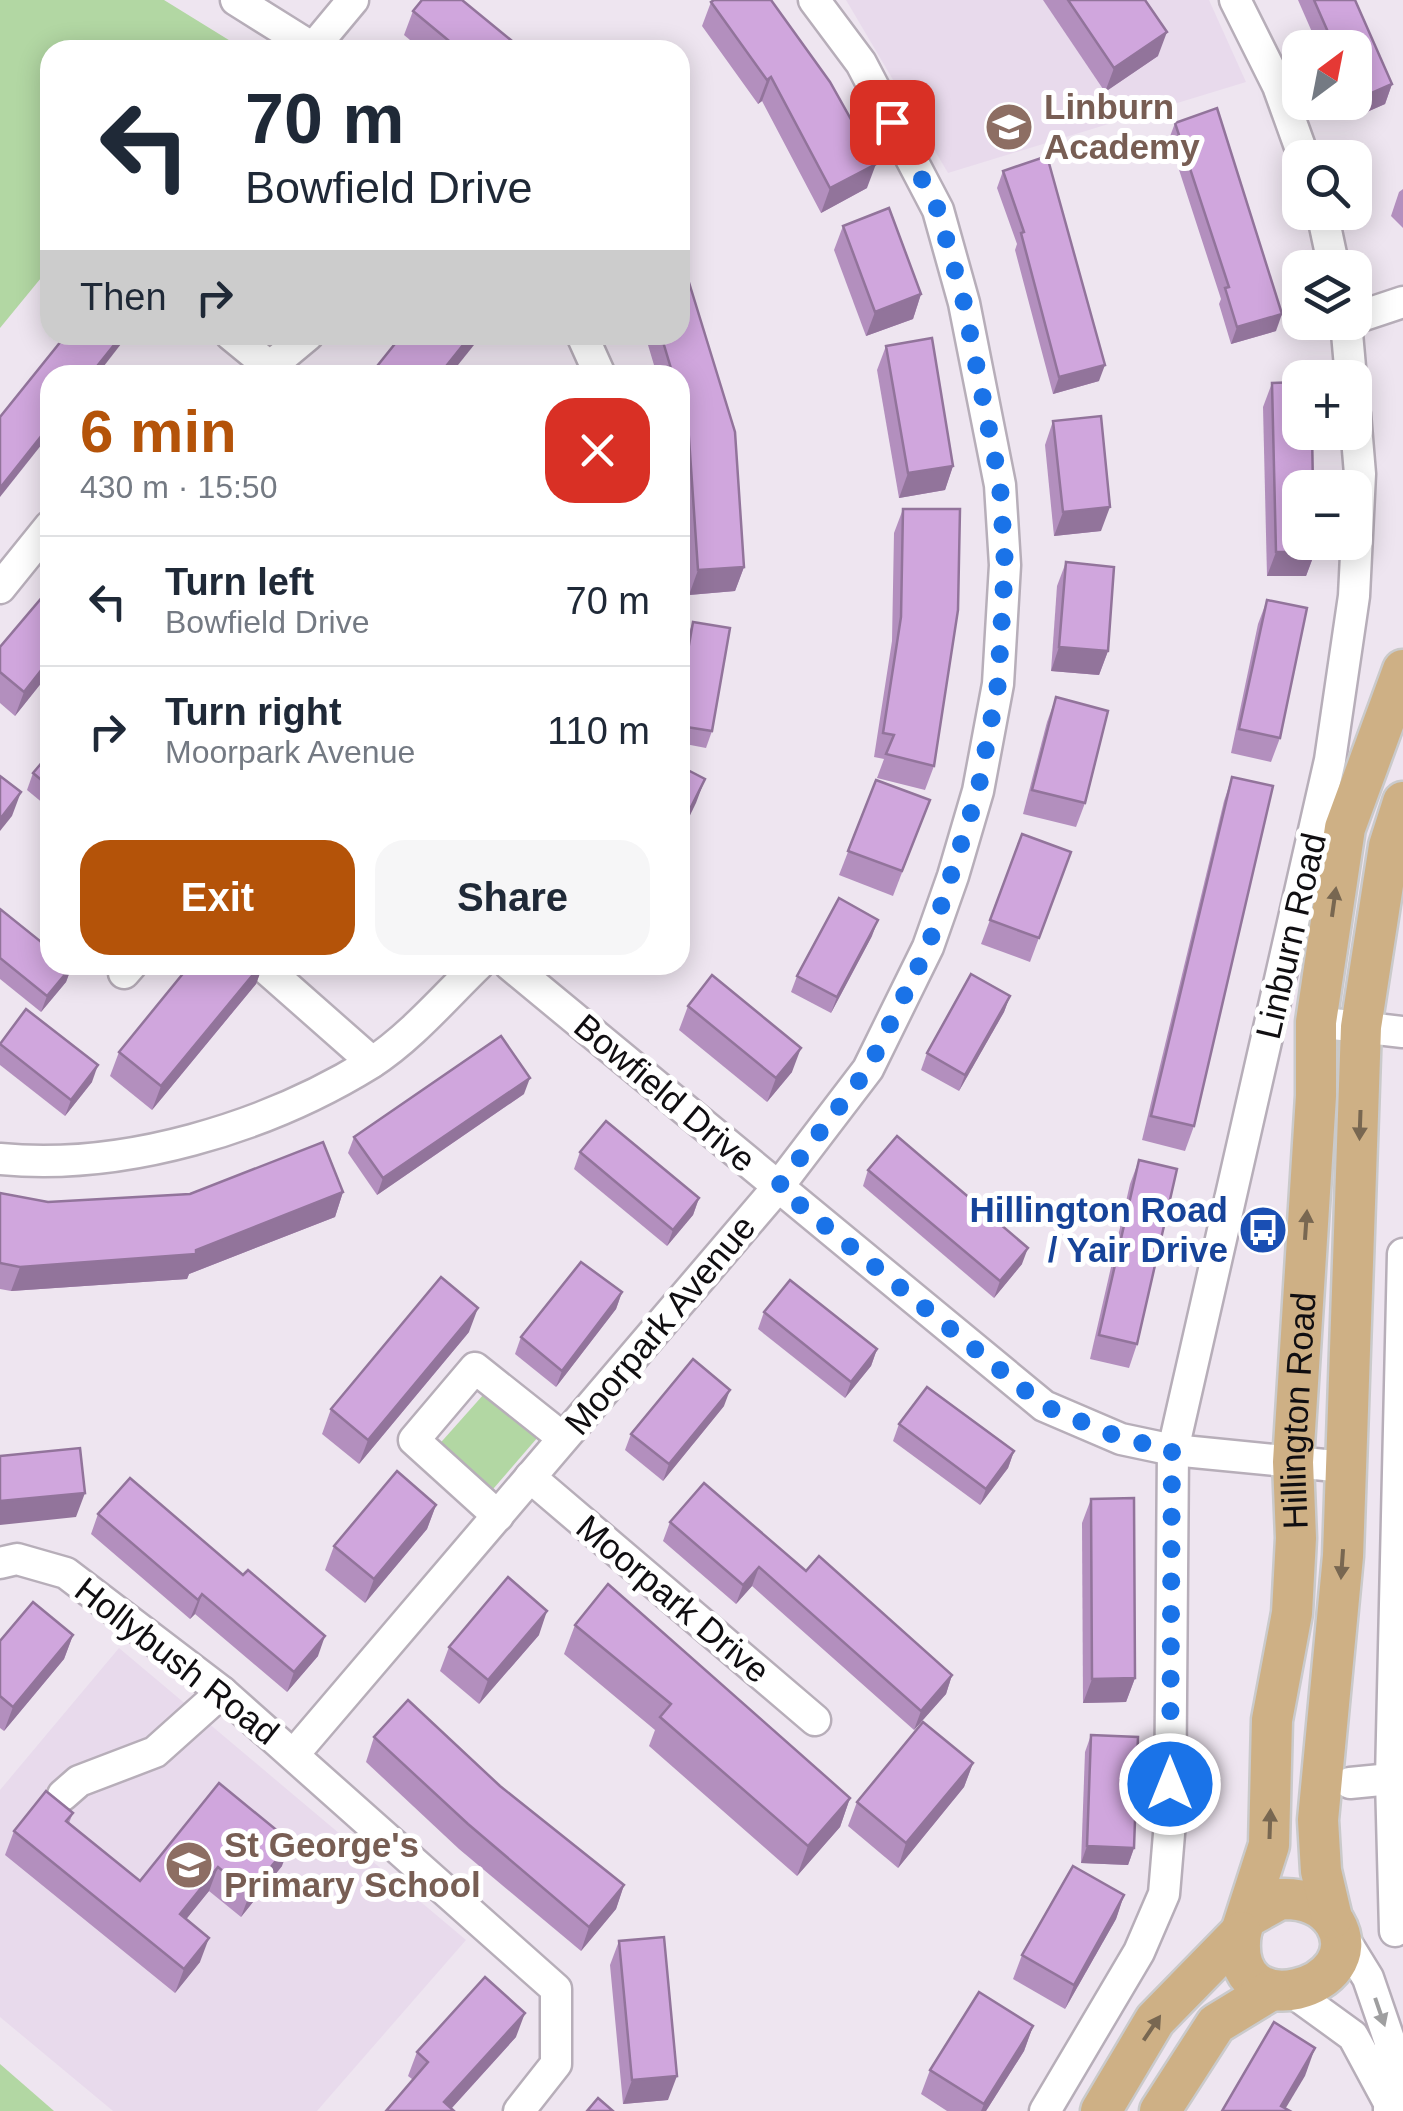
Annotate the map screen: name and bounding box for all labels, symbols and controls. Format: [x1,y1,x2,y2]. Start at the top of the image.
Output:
north arrow [1282,30,1372,120]
map controls [1282,30,1372,560]
icon: left [80,80,210,210]
text: 70 m [245,80,405,158]
pin [850,80,935,165]
place label: Linburn Academy [1044,87,1200,166]
icon: arrive [865,95,920,150]
school or university icon: Linburn Academy [983,101,1035,153]
button: search [1282,140,1372,230]
text: Bowfield Drive [245,162,533,213]
button: layers [1282,250,1372,340]
icon: right [187,270,242,325]
text: Then [80,276,167,318]
button: + [1282,360,1372,450]
text: 6 min [80,398,237,465]
button: close [545,398,650,503]
text: 430 m · 15:50 [80,469,277,505]
button: − [1282,470,1372,560]
text: Turn left [165,561,314,603]
icon: left [80,574,135,629]
text: 70 m [566,580,650,622]
text: Bowfield Drive [165,604,370,640]
text: Turn right [165,691,342,733]
icon: right [80,704,135,759]
text: 110 m [547,710,650,752]
text: Moorpark Avenue [165,734,415,770]
street label: Linburn Road [1248,829,1333,1043]
button: Exit [80,840,355,955]
button: Share [375,840,650,955]
one-way arrow [1326,886,1342,917]
street label: Bowfield Drive [567,1006,764,1179]
one-way arrow [1352,1109,1368,1141]
place label: Hillington Road / Yair Drive [969,1190,1228,1269]
bus stop icon: Hillington Road / Yair Drive [1237,1204,1289,1256]
street label: Moorpark Avenue [557,1207,763,1442]
one-way arrow [1298,1209,1314,1241]
street label: Hillington Road [1273,1291,1323,1530]
street label: Moorpark Drive [569,1507,777,1690]
one-way arrow [1333,1549,1349,1580]
street label: Hollybush Road [68,1569,287,1752]
position arrow [1118,1732,1222,1836]
one-way arrow [1262,1808,1278,1840]
place label: St George's Primary School [224,1825,481,1904]
school or university icon: St George's Primary School [163,1839,215,1891]
one-way arrow [1374,1998,1389,2028]
one-way arrow [1142,2014,1160,2041]

